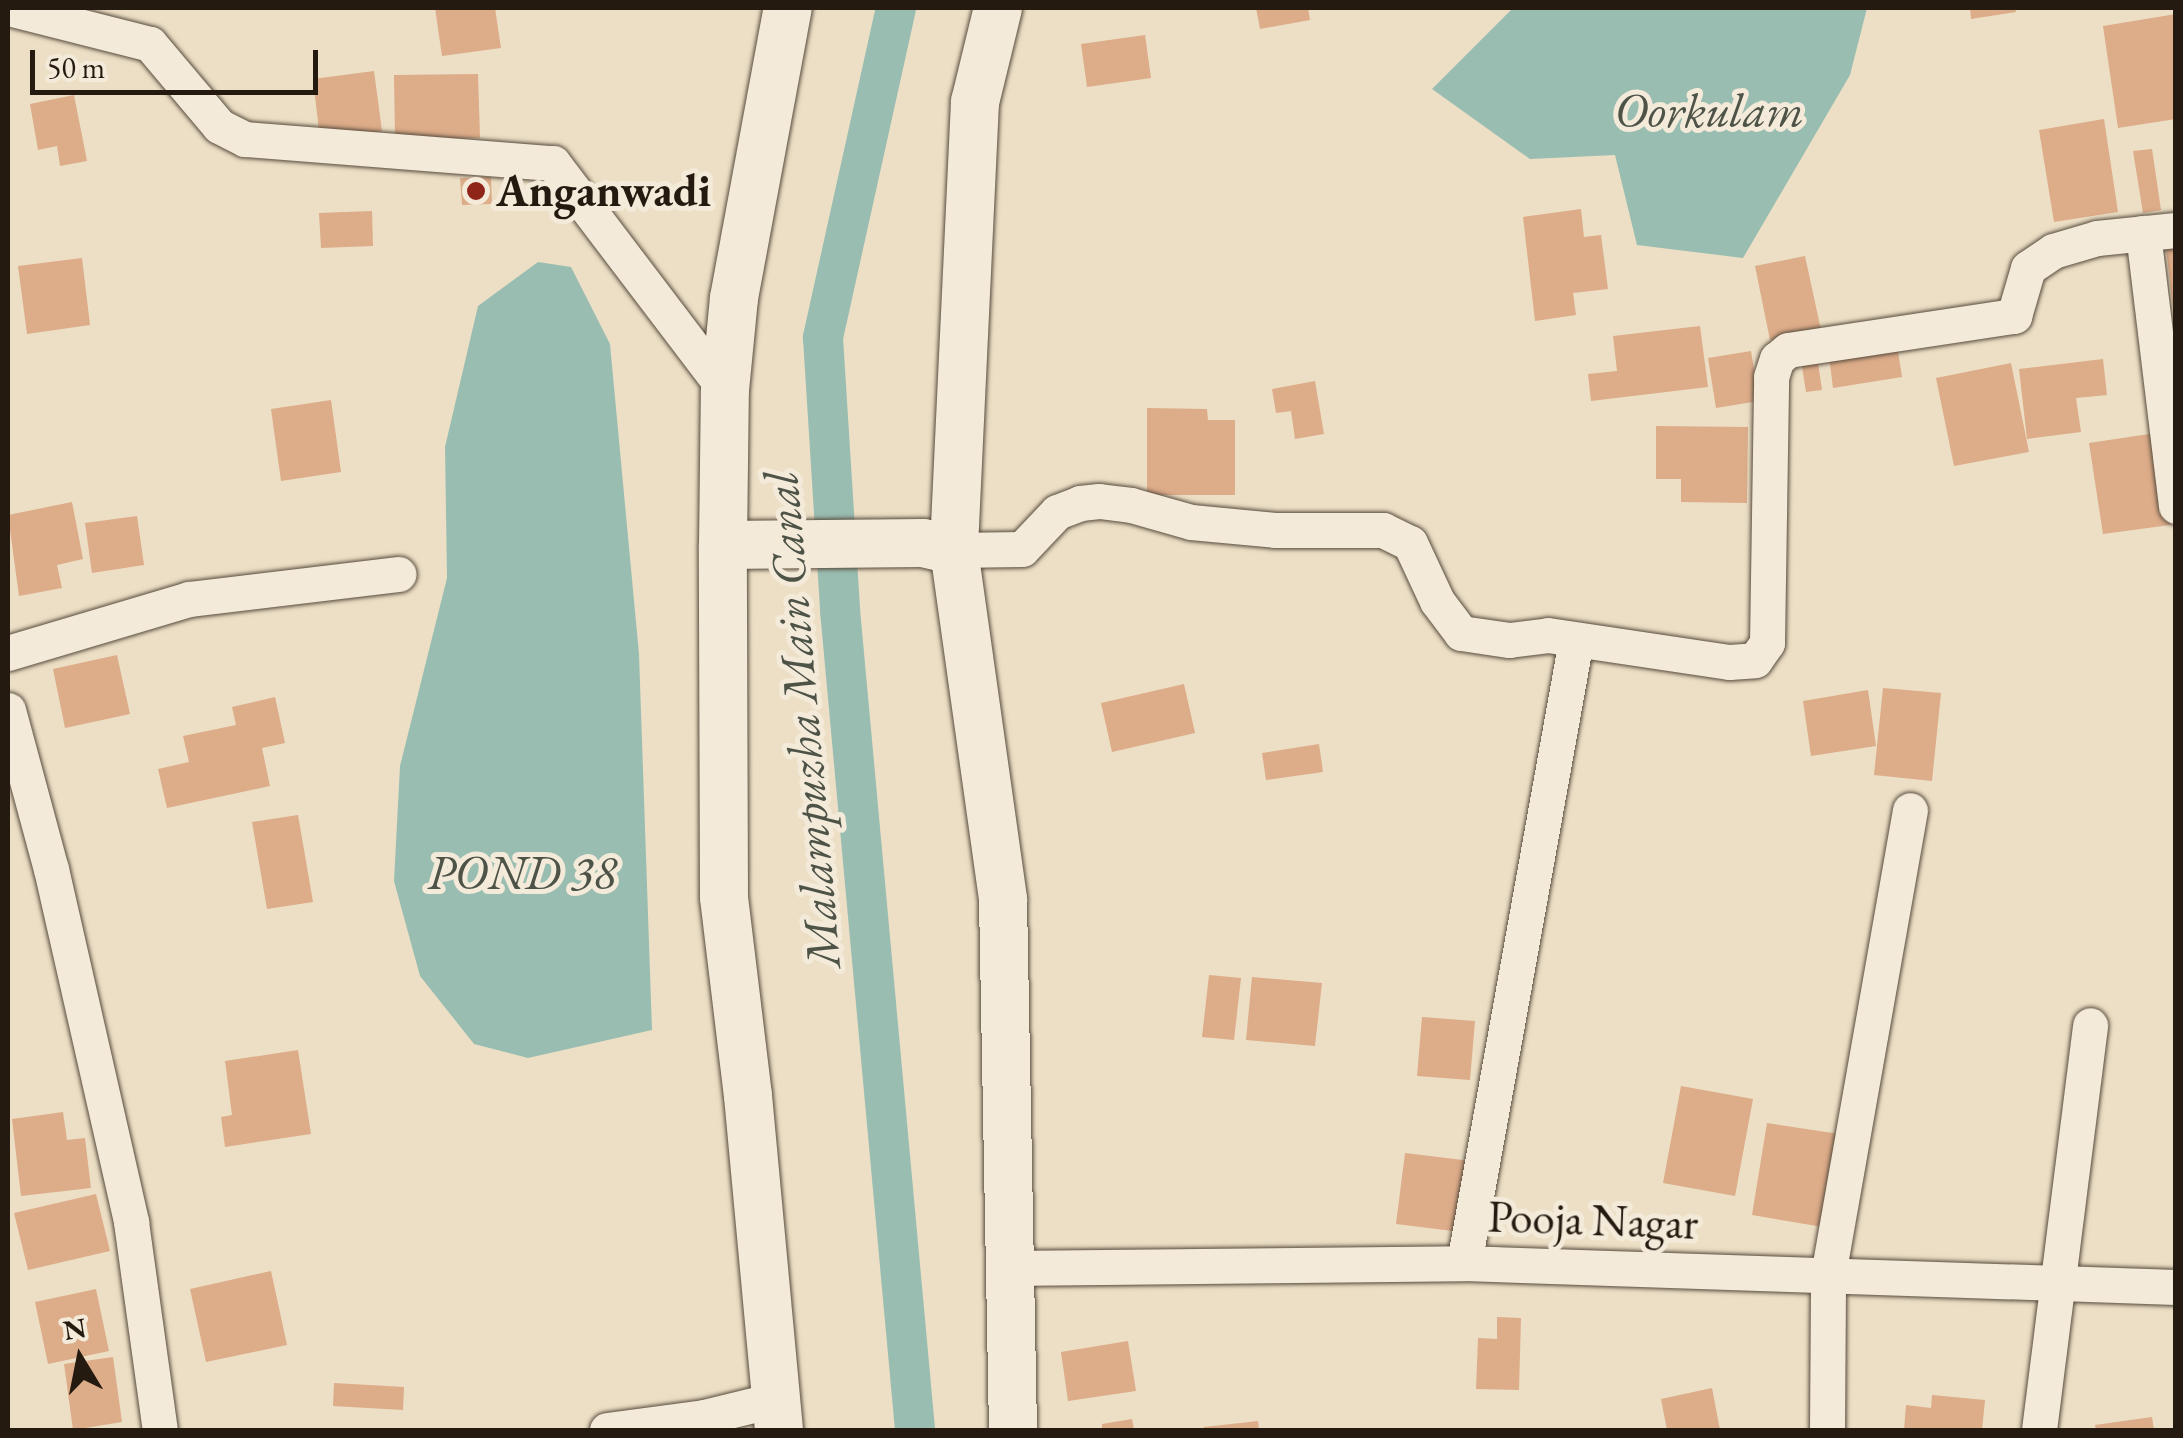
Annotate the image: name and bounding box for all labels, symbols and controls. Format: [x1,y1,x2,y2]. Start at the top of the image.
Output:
scale bar [35,30,322,92]
text: 50 m [47,48,105,87]
water label: Oorkulam [1614,82,1804,140]
place label: Anganwadi [496,164,711,218]
marker: Anganwadi [465,180,487,202]
water label: Malampuzha Main Canal [752,469,852,971]
water label: POND 38 [427,844,617,902]
street label: Pooja Nagar [1487,1189,1699,1251]
north arrow [30,1308,130,1408]
text: N [61,1309,89,1348]

